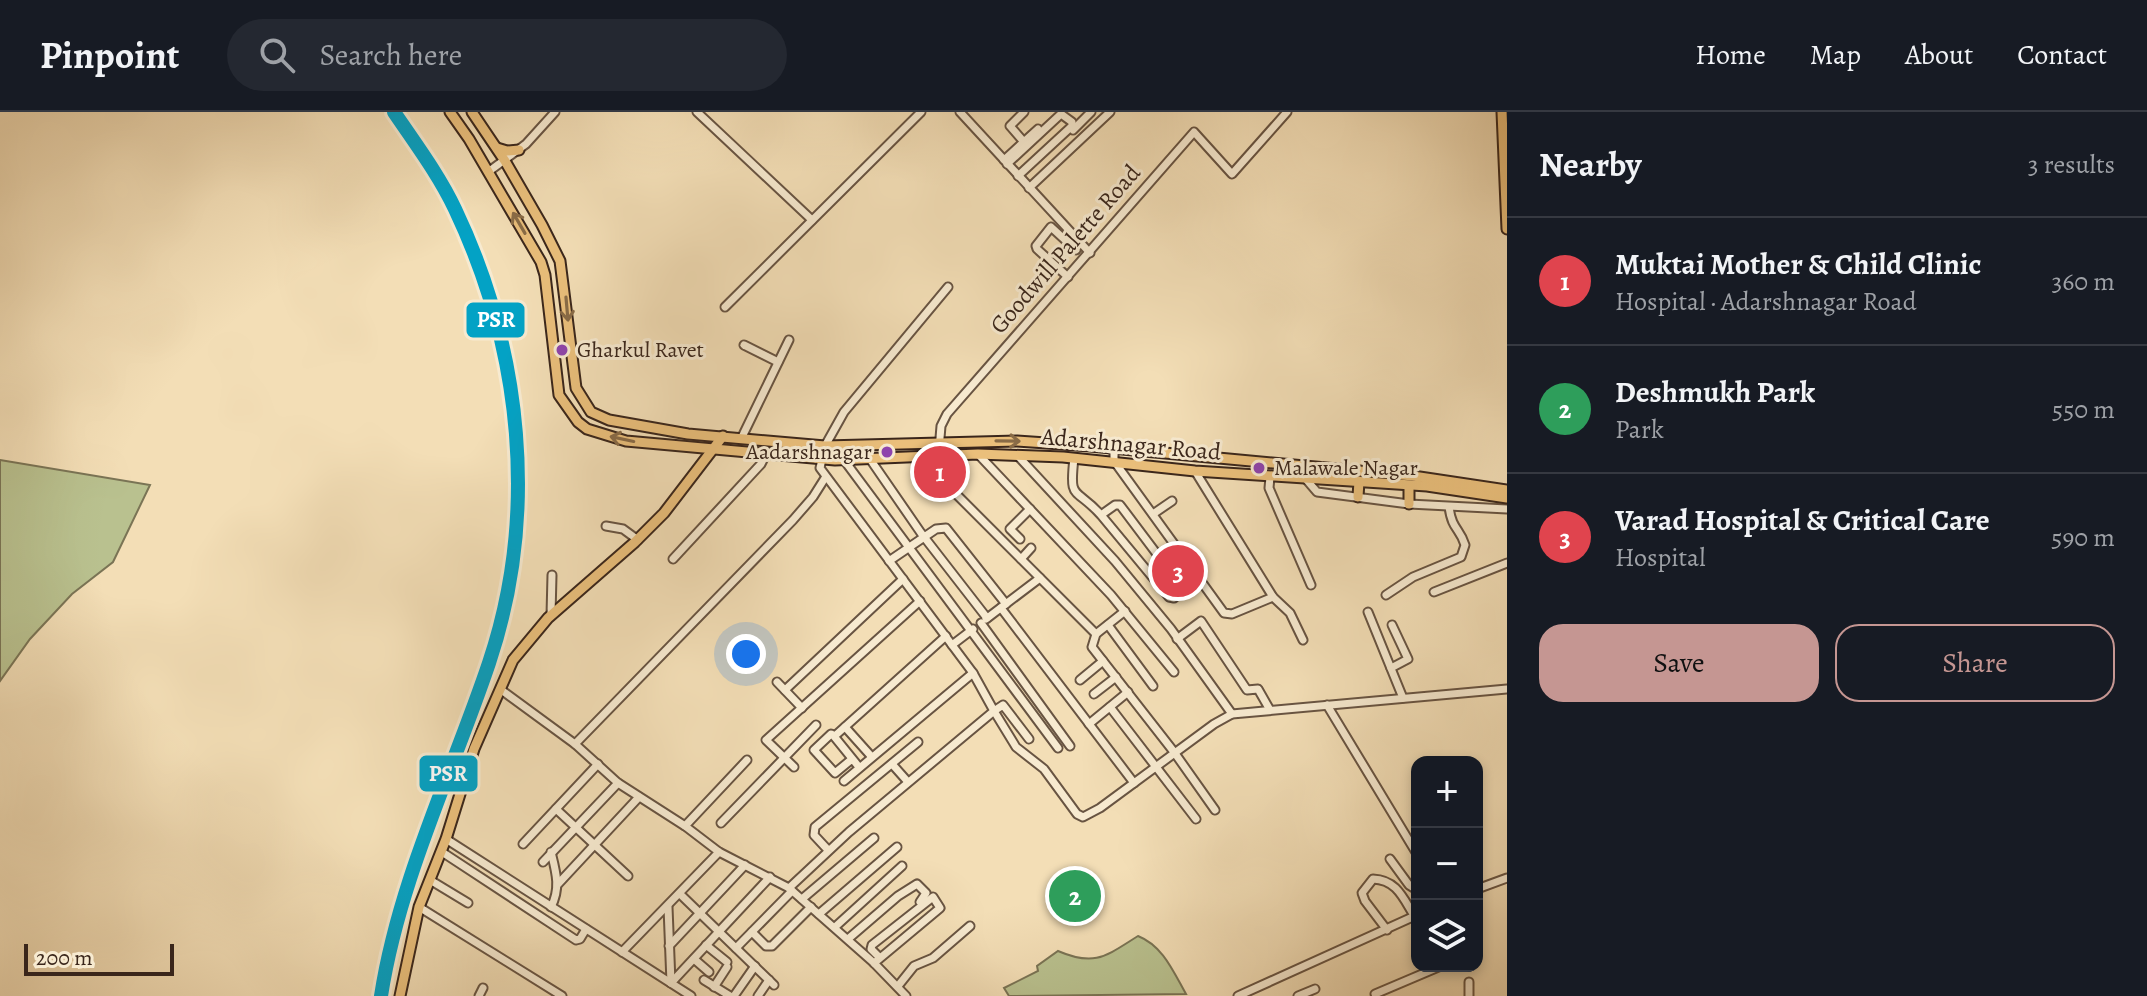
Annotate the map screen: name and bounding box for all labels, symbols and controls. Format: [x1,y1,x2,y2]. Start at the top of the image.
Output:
search box [227,19,787,91]
text: Pinpoint [40,29,179,81]
icon: search [255,33,299,77]
text: Search here [319,35,462,75]
text: Home [1695,36,1766,74]
text: Map [1810,36,1861,74]
text: About [1905,36,1973,74]
text: Contact [2017,36,2107,74]
text: Nearby [1539,141,1642,188]
text: 3 results [2028,147,2115,182]
street label: Goodwill Palette Road [983,158,1147,340]
one-way arrow [511,212,527,235]
text: Muktai Mother & Child Clinic [1615,244,1981,284]
text: 1 [1560,264,1570,299]
text: 360 m [2052,264,2115,299]
text: Hospital · Adarshnagar Road [1615,284,1917,319]
one-way arrow [559,295,574,322]
line badge: PSR [465,301,526,339]
text: PSR [477,305,516,335]
place label: Gharkul Ravet [577,335,704,365]
marker: Gharkul Ravet [554,342,570,358]
text: Deshmukh Park [1615,372,1815,412]
text: 2 [1559,392,1571,427]
text: 550 m [2052,392,2115,427]
text: Park [1615,412,1664,447]
street label: Adarshnagar Road [1039,420,1222,468]
one-way arrow [609,431,635,446]
one-way arrow [994,433,1021,449]
place label: Aadarshnagar [745,437,872,467]
pin: 1 [914,442,966,502]
marker: Aadarshnagar [879,444,895,460]
place label: Malawale Nagar [1274,453,1418,483]
marker: Malawale Nagar [1251,460,1267,476]
text: Varad Hospital & Critical Care [1615,500,1990,540]
text: 3 [1559,520,1571,555]
text: 590 m [2051,520,2115,555]
text: Hospital [1615,540,1706,575]
pin: 3 [1152,541,1204,601]
button: Save [1539,624,1819,702]
button: Share [1835,624,2115,702]
your location [726,634,766,674]
line badge: PSR [418,754,479,793]
map controls [1411,756,1483,972]
button: + [1411,756,1483,828]
text: PSR [429,759,468,789]
button: − [1411,828,1483,900]
pin: 2 [1049,866,1101,926]
button: layers [1411,900,1483,972]
scale bar [24,940,174,976]
text: 200 m [36,943,93,973]

